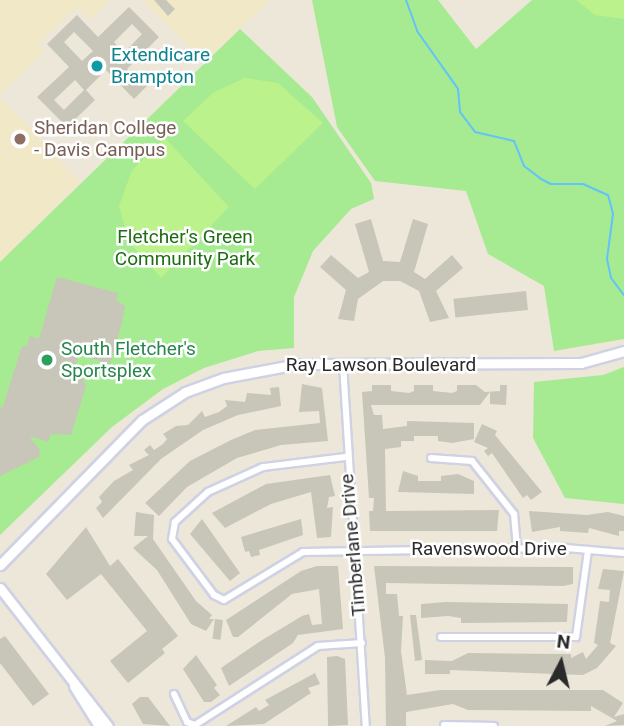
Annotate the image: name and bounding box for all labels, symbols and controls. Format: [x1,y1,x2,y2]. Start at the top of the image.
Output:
place label: Extendicare Brampton [111,44,210,88]
marker: Extendicare Brampton [89,58,105,74]
place label: Sheridan College - Davis Campus [34,117,176,161]
marker: Sheridan College - Davis Campus [12,131,28,147]
park label: Fletcher's Green Community Park [115,226,255,270]
place label: South Fletcher's Sportsplex [61,338,196,382]
marker: South Fletcher's Sportsplex [39,352,55,368]
street label: Ray Lawson Boulevard [286,354,476,376]
street label: Timberlane Drive [335,473,371,617]
street label: Ravenswood Drive [411,538,567,560]
north arrow [526,628,596,698]
text: N [556,629,572,654]

